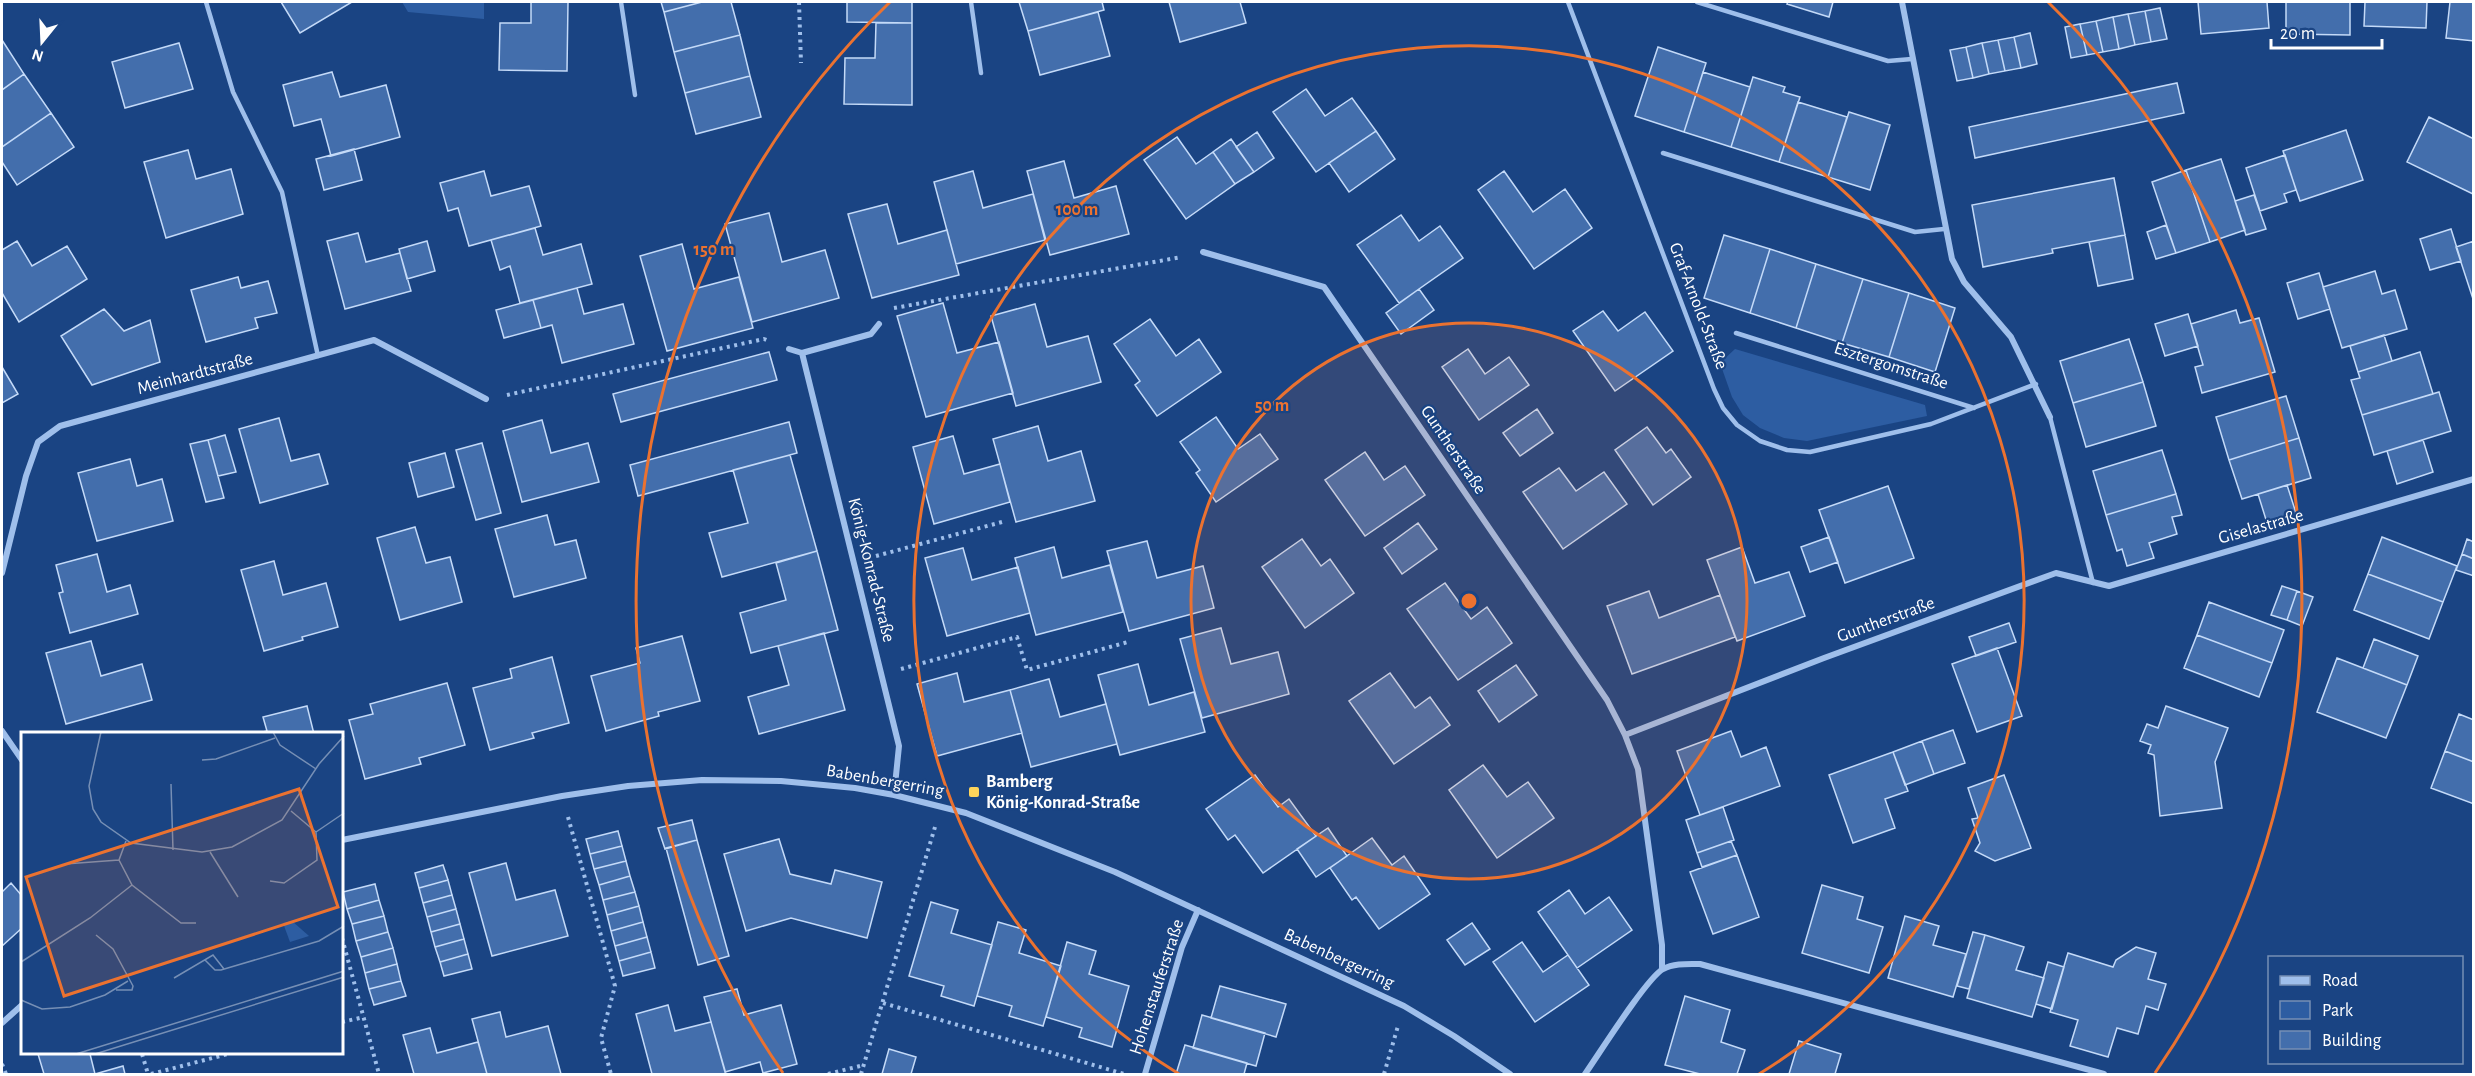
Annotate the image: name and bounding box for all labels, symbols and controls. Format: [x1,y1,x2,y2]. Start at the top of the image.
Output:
north arrow [12,12,72,72]
scale bar [2271,12,2382,50]
text: 20 m [2280,25,2315,43]
text: N [30,46,45,65]
text: 100 m [1056,201,1098,219]
street label: Graf-Arnold-Straße [1666,240,1730,372]
text: 150 m [694,241,734,259]
street label: Esztergomstraße [1832,339,1950,393]
street label: Meinhardtstraße [135,350,255,398]
text: 50 m [1255,397,1289,415]
street label: Guntherstraße [1417,402,1489,498]
street label: König-Konrad-Straße [844,496,898,644]
street label: Giselastraße [2216,506,2306,548]
centre of rings [1459,591,1479,611]
street label: Guntherstraße [1835,594,1937,646]
inset map [21,732,344,1055]
street label: Babenbergerring [825,762,946,800]
place label: Bamberg König-Konrad-Straße [986,773,1140,812]
marker: Bamberg König-Konrad-Straße [967,785,981,799]
street label: Hohenstauferstraße [1127,917,1187,1057]
street label: Babenbergerring [1281,926,1397,992]
legend [2268,956,2463,1064]
text: Road [2322,972,2358,990]
text: Park [2322,1002,2354,1020]
text: Building [2322,1032,2382,1050]

